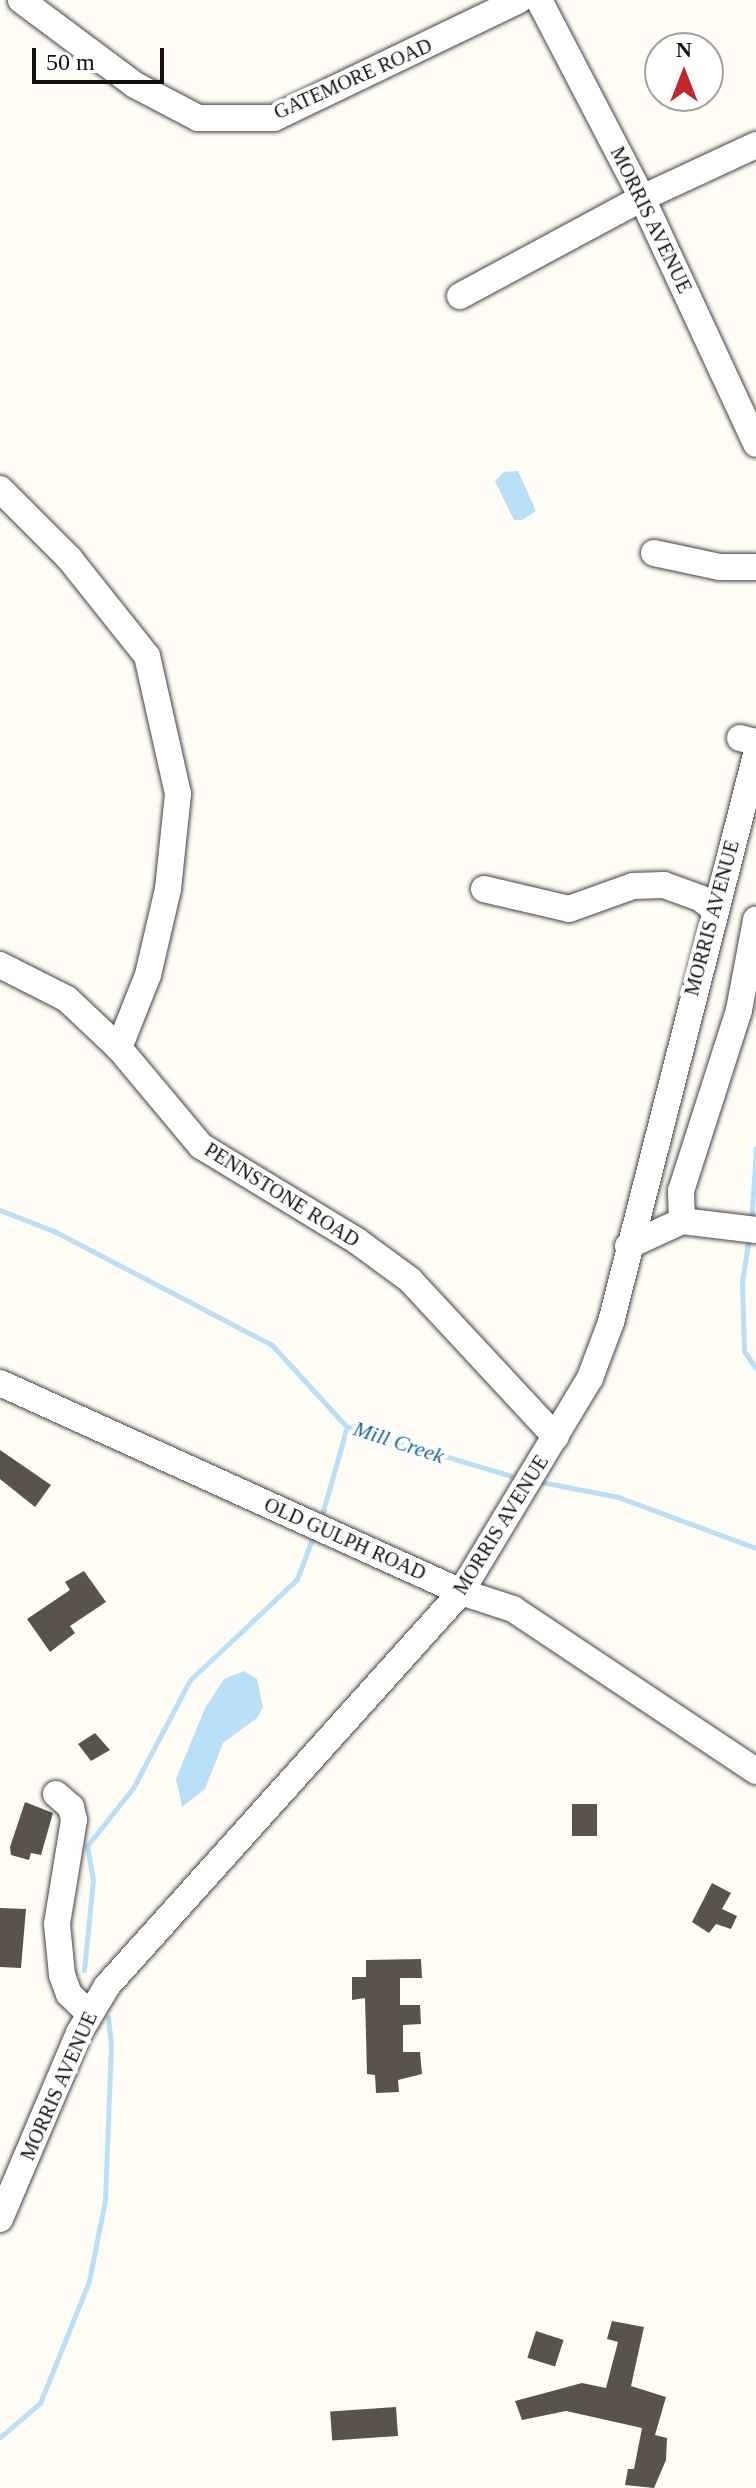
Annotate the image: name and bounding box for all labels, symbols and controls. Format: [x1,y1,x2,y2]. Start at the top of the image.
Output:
scale bar [36,32,168,82]
north arrow [644,32,724,112]
street label: GATEMORE ROAD [270,33,436,125]
text: N [676,37,692,62]
text: 50 m [46,49,95,75]
street label: MORRIS AVENUE [605,142,697,298]
street label: MORRIS AVENUE [680,837,744,999]
street label: PENNSTONE ROAD [200,1138,364,1252]
water label: Mill Creek [350,1415,448,1469]
street label: MORRIS AVENUE [448,1450,554,1600]
street label: OLD GULPH ROAD [260,1493,430,1585]
street label: MORRIS AVENUE [15,2007,103,2165]

